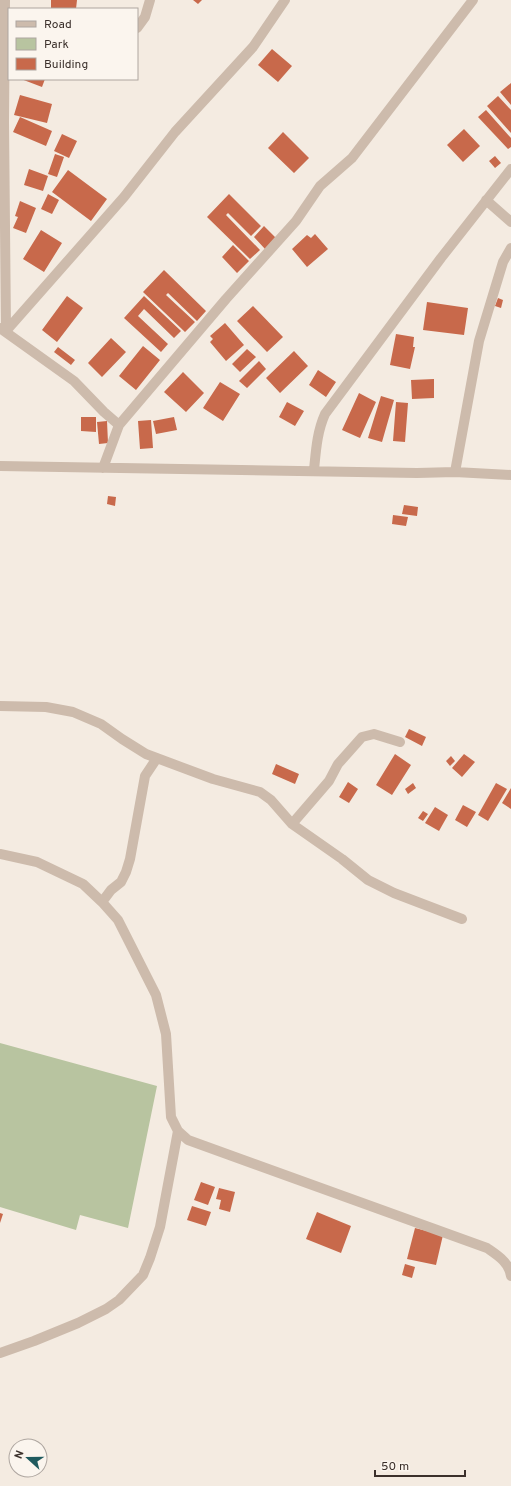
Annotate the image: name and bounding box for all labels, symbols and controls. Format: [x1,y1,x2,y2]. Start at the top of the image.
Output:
legend [8,8,138,80]
text: Road [44,17,72,33]
text: Park [44,37,69,53]
text: Building [44,57,88,73]
north arrow [8,1438,48,1478]
text: N [12,1449,28,1461]
scale bar [375,1452,465,1478]
text: 50 m [381,1459,409,1475]

